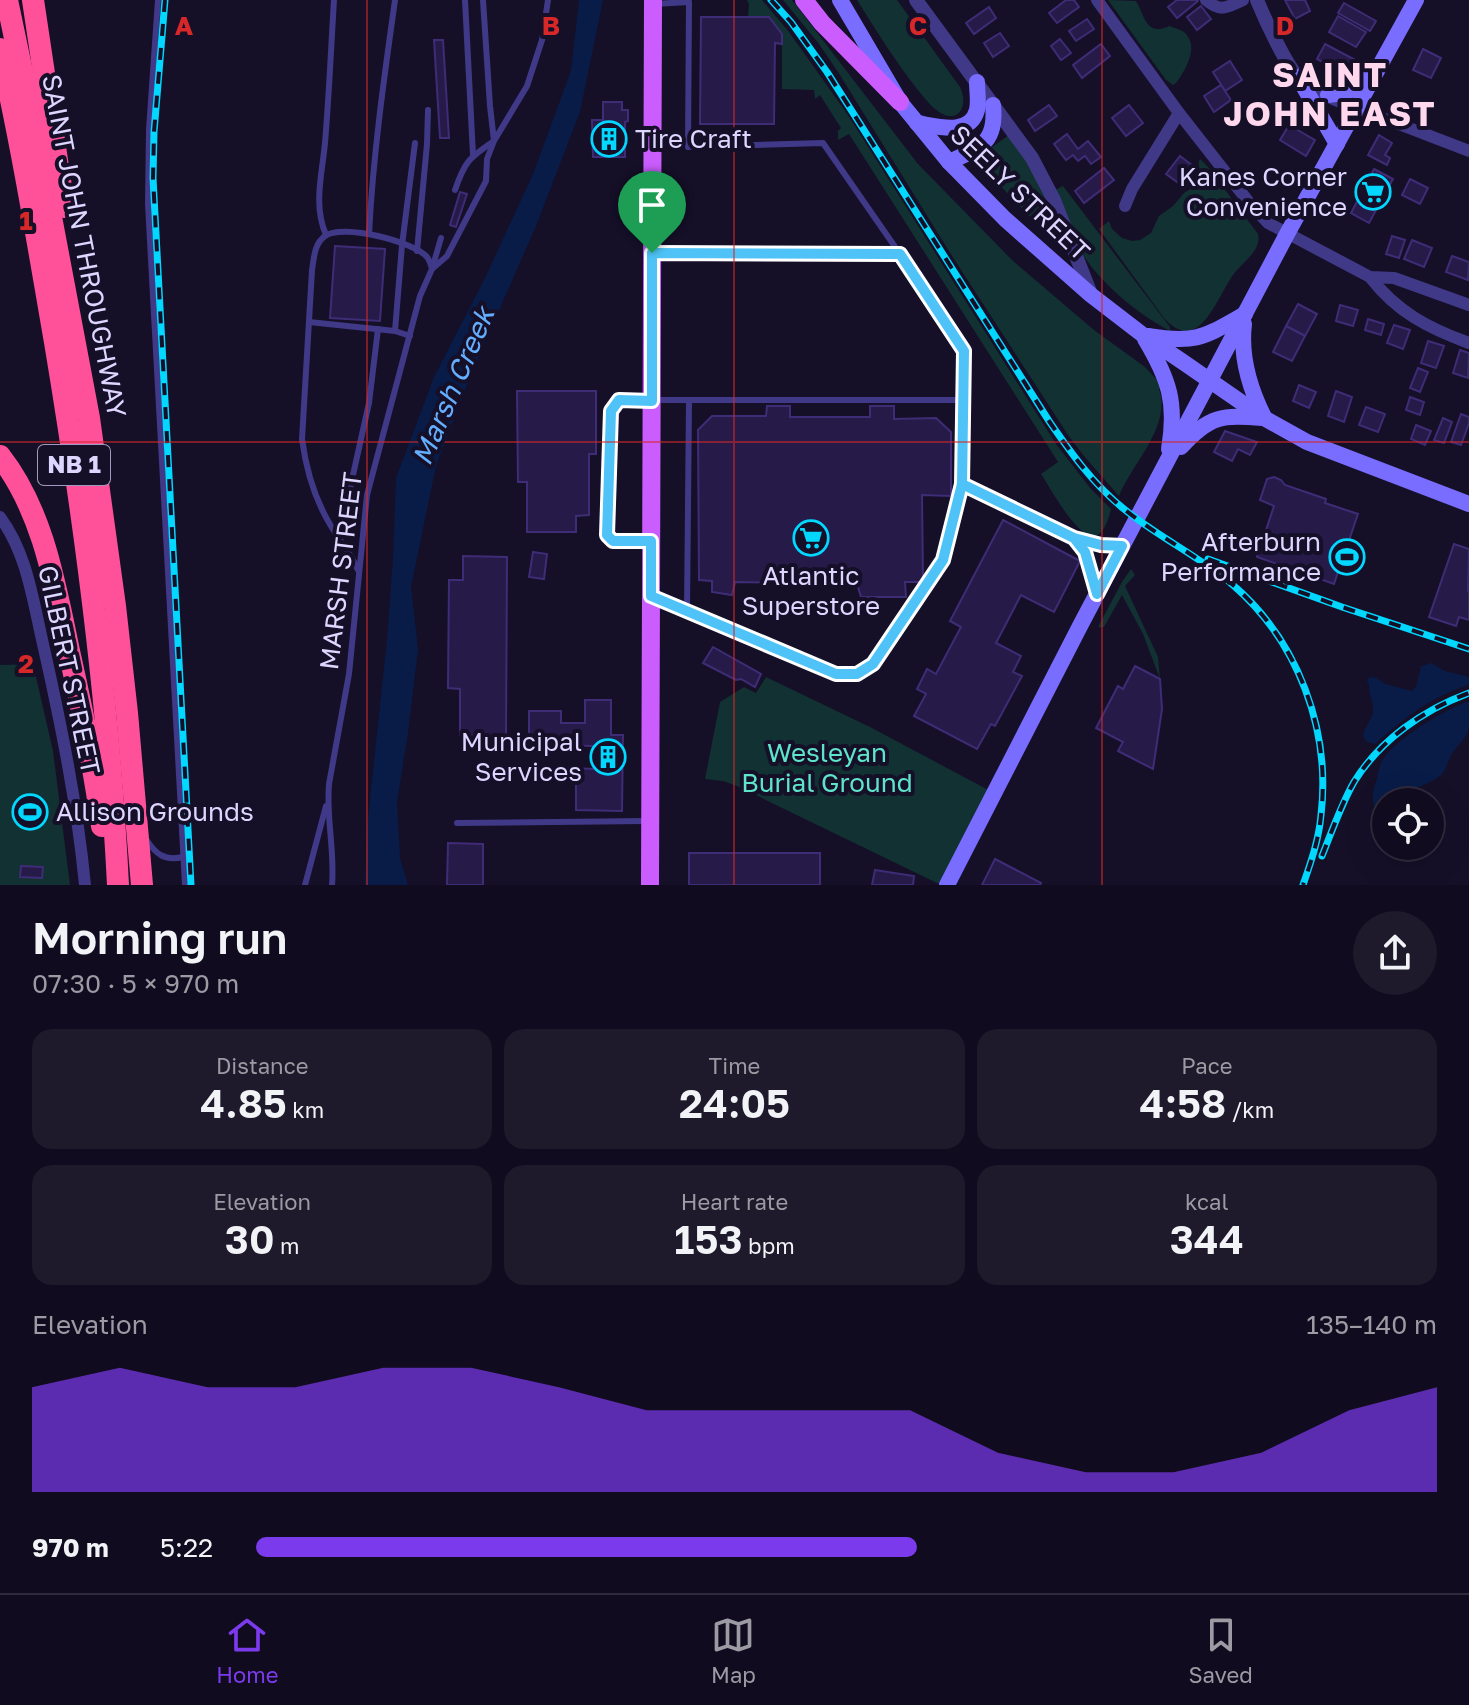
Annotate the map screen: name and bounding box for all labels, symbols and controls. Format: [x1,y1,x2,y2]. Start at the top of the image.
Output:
text: A [175,10,194,41]
text: B [542,10,560,41]
text: C [909,10,927,41]
text: D [1276,10,1294,41]
district label: SAINT JOHN EAST [1223,54,1437,133]
street label: SAINT JOHN THROUGHWAY [36,72,133,420]
street label: SEELY STREET [944,118,1096,267]
building icon: Tire Craft [590,120,628,158]
place label: Tire Craft [635,123,752,154]
place label: Kanes Corner Convenience [1179,161,1347,222]
pin [618,171,686,253]
supermarket icon: Kanes Corner Convenience [1354,173,1392,211]
icon: arrive [630,183,674,227]
text: 1 [19,205,33,236]
water label: Marsh Creek [405,299,502,470]
road number: NB 1 [38,445,110,485]
street label: MARSH STREET [313,470,368,671]
supermarket icon: Atlantic Superstore [792,519,830,557]
place label: Afterburn Performance [1161,526,1321,587]
sports icon: Afterburn Performance [1328,538,1366,576]
place label: Atlantic Superstore [742,560,880,621]
street label: GILBERT STREET [32,563,107,777]
text: 2 [18,648,34,679]
place label: Municipal Services [461,726,582,787]
park label: Wesleyan Burial Ground [741,737,913,798]
building icon: Municipal Services [589,738,627,776]
map controls [1372,788,1444,860]
button: locate [1372,788,1444,860]
sports icon: Allison Grounds [11,793,49,831]
place label: Allison Grounds [56,796,254,827]
text: Morning run [32,911,287,964]
button: share [1353,911,1437,995]
text: 07:30 · 5 × 970 m [32,968,239,999]
text: Distance [216,1052,308,1079]
text: Time [709,1052,760,1079]
text: Pace [1181,1052,1233,1079]
text: 4.85 [200,1079,287,1127]
text: 24:05 [679,1079,790,1127]
text: 4:58 [1140,1079,1226,1127]
text: km [287,1096,324,1123]
text: /km [1226,1096,1274,1123]
text: Elevation [213,1188,311,1215]
text: Heart rate [681,1188,788,1215]
text: kcal [1185,1188,1229,1215]
text: 30 [225,1215,275,1263]
text: 153 [674,1215,743,1263]
text: 344 [1170,1215,1244,1263]
text: m [275,1232,300,1259]
text: bpm [743,1232,795,1259]
text: Elevation [32,1309,148,1340]
text: 135–140 m [1306,1309,1437,1340]
text: 970 m [32,1532,109,1563]
text: 5:22 [160,1532,213,1563]
tab: Home [216,1613,278,1688]
tab: Map [711,1613,756,1688]
tab: Saved [1188,1613,1253,1688]

